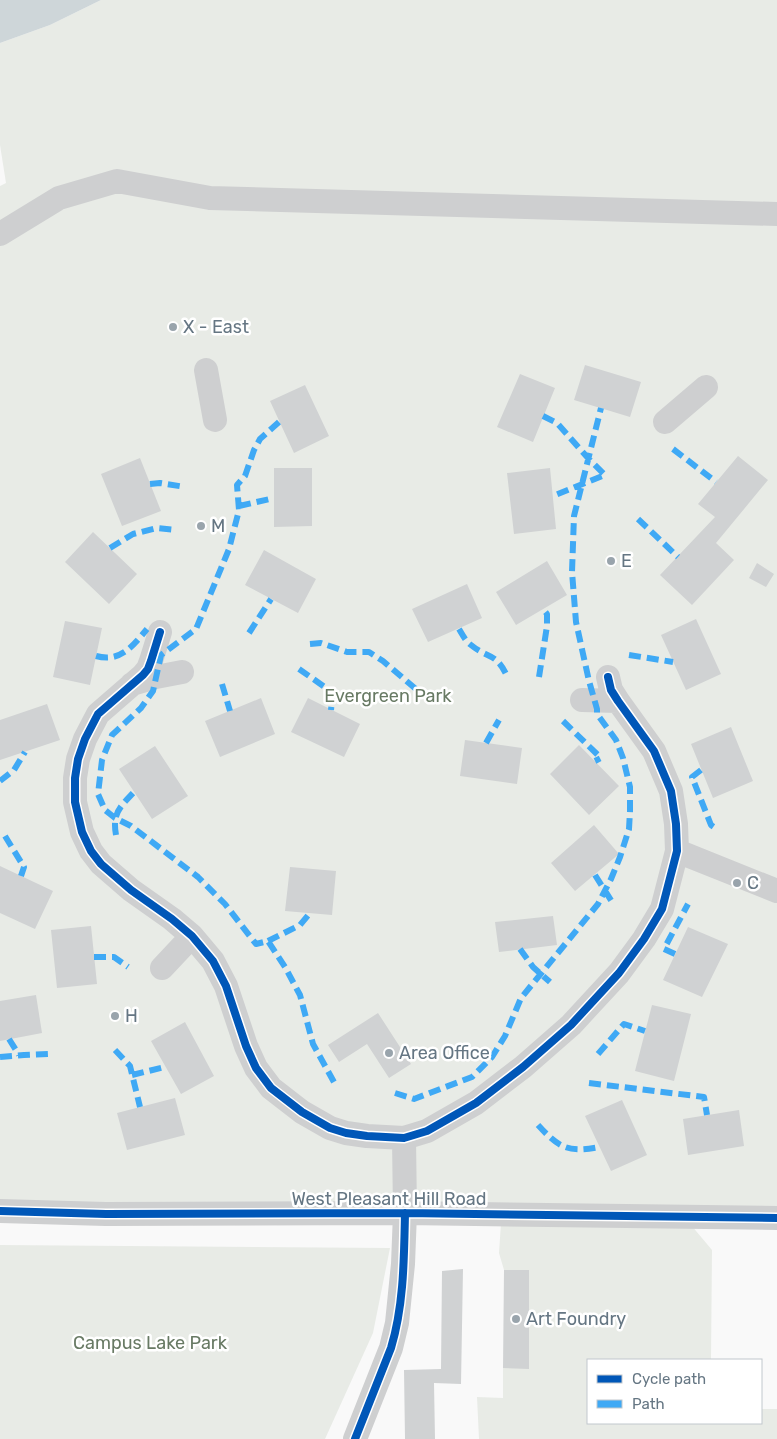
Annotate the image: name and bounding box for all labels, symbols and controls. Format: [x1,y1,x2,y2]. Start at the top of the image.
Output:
place label: X - East [183,316,249,338]
marker: X - East [167,321,179,333]
place label: M [211,515,225,537]
marker: M [195,520,207,532]
place label: E [621,550,632,572]
marker: E [605,555,617,567]
park label: Evergreen Park [324,685,452,707]
place label: C [747,872,759,894]
marker: C [731,877,743,889]
place label: H [125,1005,138,1027]
marker: H [109,1010,121,1022]
place label: Area Office [399,1042,490,1064]
marker: Area Office [383,1047,395,1059]
street label: West Pleasant Hill Road [291,1188,487,1210]
place label: Art Foundry [526,1308,626,1330]
marker: Art Foundry [510,1313,522,1325]
park label: Campus Lake Park [73,1332,228,1354]
legend [587,1359,762,1424]
text: Cycle path [632,1370,706,1388]
text: Path [632,1395,665,1413]

